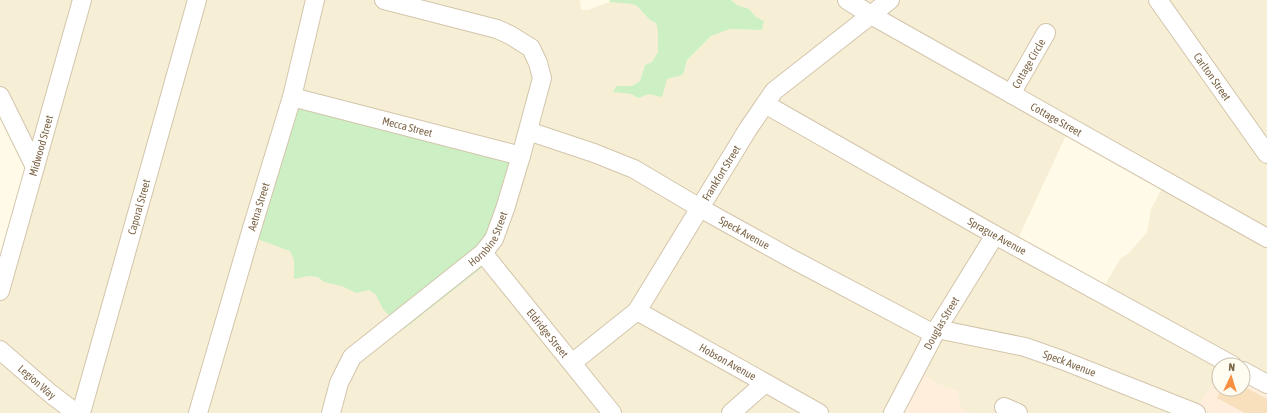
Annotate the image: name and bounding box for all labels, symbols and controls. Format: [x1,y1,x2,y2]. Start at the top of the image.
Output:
street label: Cottage Circle [1009,37,1047,91]
street label: Carlton Street [1191,51,1233,103]
street label: Cottage Street [1029,100,1084,139]
street label: Midwood Street [27,114,55,178]
street label: Mecca Street [381,114,434,139]
street label: Frankfort Street [700,143,743,203]
street label: Caporal Street [125,178,152,236]
street label: Aetna Street [246,181,272,232]
street label: Hornbine Street [466,210,510,268]
street label: Speck Avenue [717,214,772,251]
street label: Sprague Avenue [966,215,1028,257]
street label: Douglas Street [921,295,961,352]
street label: Eldridge Street [524,306,571,360]
street label: Hobson Avenue [697,341,758,383]
street label: Speck Avenue [1041,348,1098,379]
north arrow [1211,357,1251,397]
text: N [1228,361,1235,373]
street label: Legion Way [16,362,59,402]

